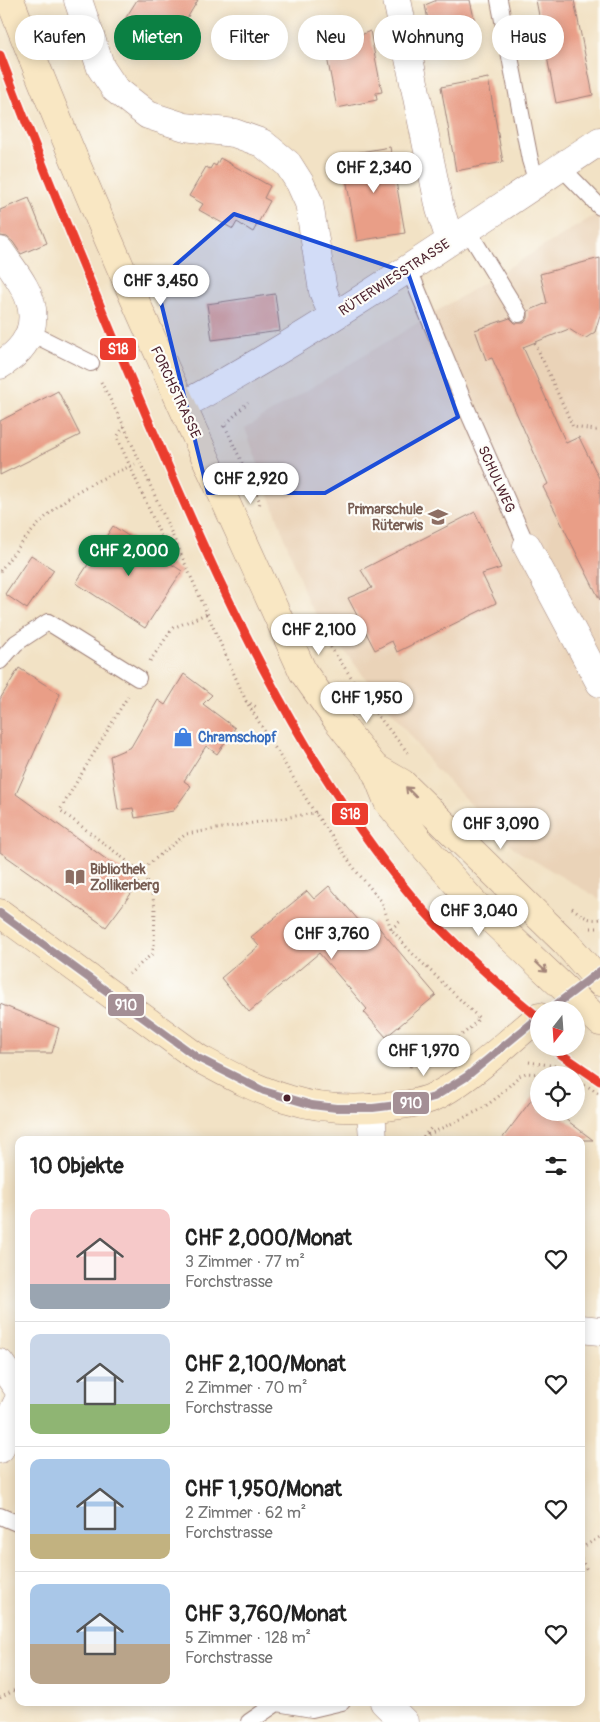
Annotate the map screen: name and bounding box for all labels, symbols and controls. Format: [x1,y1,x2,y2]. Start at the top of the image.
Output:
chip: Kaufen [15,15,104,60]
chip: Mieten [114,15,201,60]
chip: Filter [211,15,288,60]
chip: Neu [298,15,364,60]
chip: Wohnung [374,15,482,60]
chip: Haus [492,15,564,60]
pin: CHF 2,340 [317,152,431,194]
text: CHF 2,340 [336,158,412,178]
street label: RÜTERWIESSTRASSE [336,235,453,320]
pin: CHF 3,450 [104,264,218,307]
text: CHF 3,450 [124,271,198,291]
line badge: S18 [99,337,137,361]
text: S18 [108,341,128,358]
street label: FORCHSTRASSE [147,343,204,441]
street label: SCHULWEG [474,443,519,515]
pin: CHF 2,920 [194,462,308,505]
text: CHF 2,920 [214,469,288,489]
place label: Primarschule Rüterwis [347,501,424,534]
school or university icon: Primarschule Rüterwis [427,506,449,528]
pin: CHF 2,000 [72,534,186,577]
text: CHF 2,000 [90,541,168,561]
pin: CHF 2,100 [262,614,376,656]
text: CHF 2,100 [282,620,356,640]
pin: CHF 1,950 [310,682,424,724]
text: CHF 1,950 [331,688,403,708]
shop icon: Chramschopf [172,726,194,748]
place label: Chramschopf [198,729,277,746]
one-way arrow [404,786,417,798]
line badge: S18 [331,802,369,826]
text: S18 [340,806,360,823]
pin: CHF 3,090 [444,808,558,850]
text: CHF 3,090 [463,814,539,834]
place label: Bibliothek Zollikerberg [90,861,159,894]
library icon: Bibliothek Zollikerberg [64,866,86,888]
pin: CHF 3,040 [422,894,536,937]
text: CHF 3,040 [440,901,518,921]
pin: CHF 3,760 [275,918,389,960]
text: CHF 3,760 [295,924,369,944]
one-way arrow [535,961,548,973]
line badge: 910 [107,993,145,1017]
text: 910 [115,997,138,1014]
north arrow [530,1001,585,1056]
map controls [530,1001,585,1121]
pin: CHF 1,970 [367,1034,481,1077]
text: CHF 1,970 [388,1041,460,1061]
button: locate [530,1066,585,1121]
line badge: 910 [392,1091,430,1115]
unlabelled marker [282,1093,292,1103]
text: 910 [400,1095,423,1112]
icon: filters [542,1152,570,1180]
text: 10 Objekte [30,1153,124,1180]
text: CHF 2,000/Monat [185,1225,352,1252]
icon: home [70,1229,130,1289]
icon: heart [542,1245,570,1273]
text: 3 Zimmer · 77 m² [185,1252,305,1272]
text: Forchstrasse [185,1272,273,1292]
text: CHF 2,100/Monat [185,1351,346,1378]
icon: home [70,1354,130,1414]
icon: heart [542,1370,570,1398]
text: 2 Zimmer · 70 m² [185,1378,307,1398]
text: Forchstrasse [185,1398,273,1418]
text: CHF 1,950/Monat [185,1476,342,1503]
icon: home [70,1479,130,1539]
icon: heart [542,1495,570,1523]
text: 2 Zimmer · 62 m² [185,1503,306,1523]
text: Forchstrasse [185,1523,273,1543]
text: CHF 3,760/Monat [185,1601,346,1628]
icon: home [70,1604,130,1664]
icon: heart [542,1620,570,1648]
text: 5 Zimmer · 128 m² [185,1628,311,1648]
text: Forchstrasse [185,1648,273,1668]

